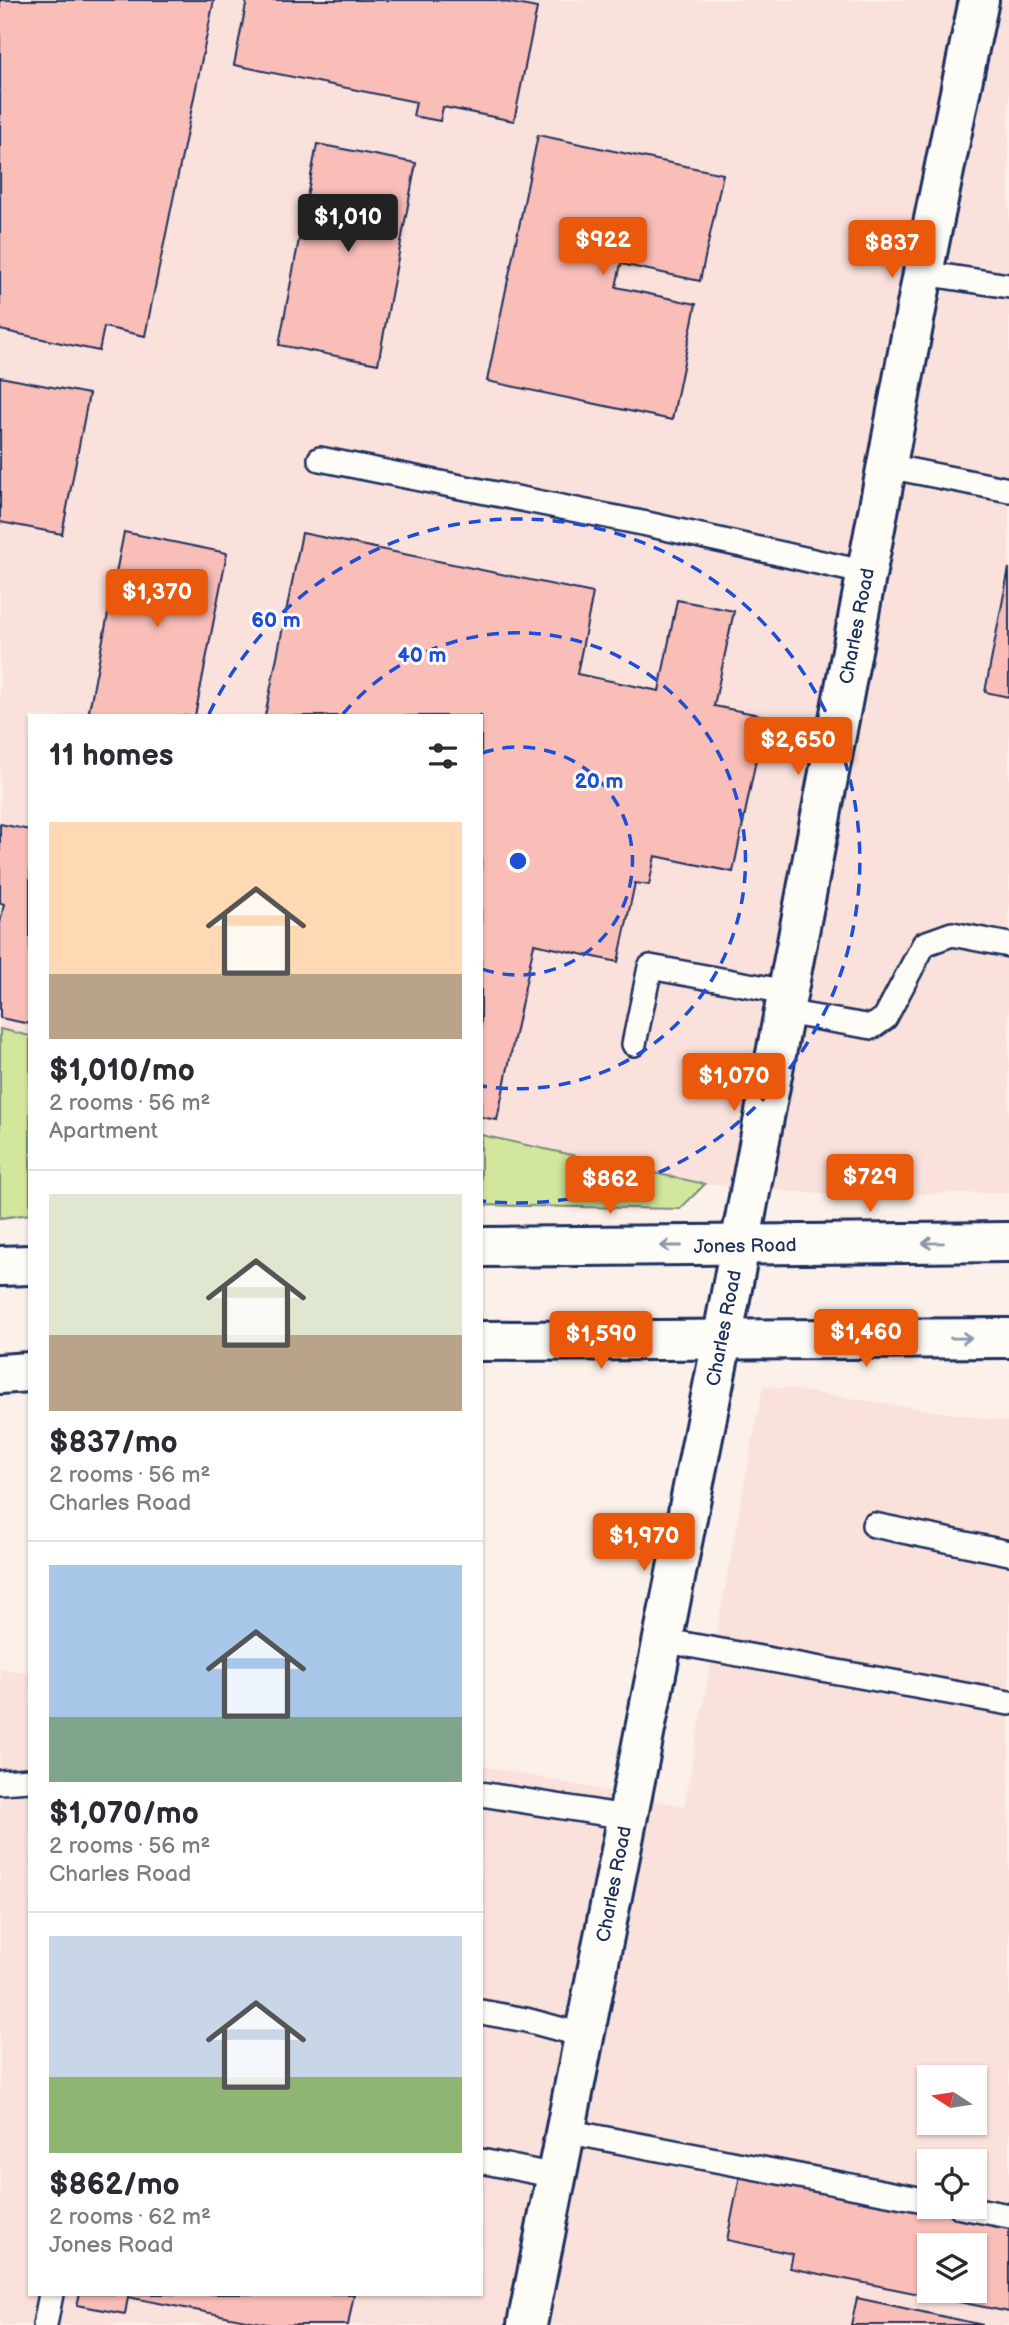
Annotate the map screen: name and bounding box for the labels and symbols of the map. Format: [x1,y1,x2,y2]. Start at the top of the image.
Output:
pin: $1,010 [291,194,405,254]
pin: $922 [562,218,644,277]
pin: $837 [851,220,933,280]
street label: Charles Road [835,566,880,686]
pin: $1,370 [100,570,214,629]
text: 60 m [251,608,301,633]
text: 40 m [397,643,447,668]
pin: $2,650 [741,718,855,777]
text: 20 m [575,769,623,794]
centre of rings [506,849,530,873]
pin: $1,070 [677,1054,791,1113]
pin: $729 [829,1154,911,1214]
pin: $862 [569,1156,651,1216]
street label: Jones Road [693,1234,797,1259]
one-way arrow [922,1236,945,1250]
one-way arrow [660,1239,683,1252]
street label: Charles Road [702,1268,747,1388]
pin: $1,460 [809,1310,923,1369]
pin: $1,590 [544,1312,658,1371]
one-way arrow [950,1331,973,1345]
pin: $1,970 [587,1514,701,1573]
street label: Charles Road [592,1824,637,1944]
north arrow [917,2065,987,2135]

